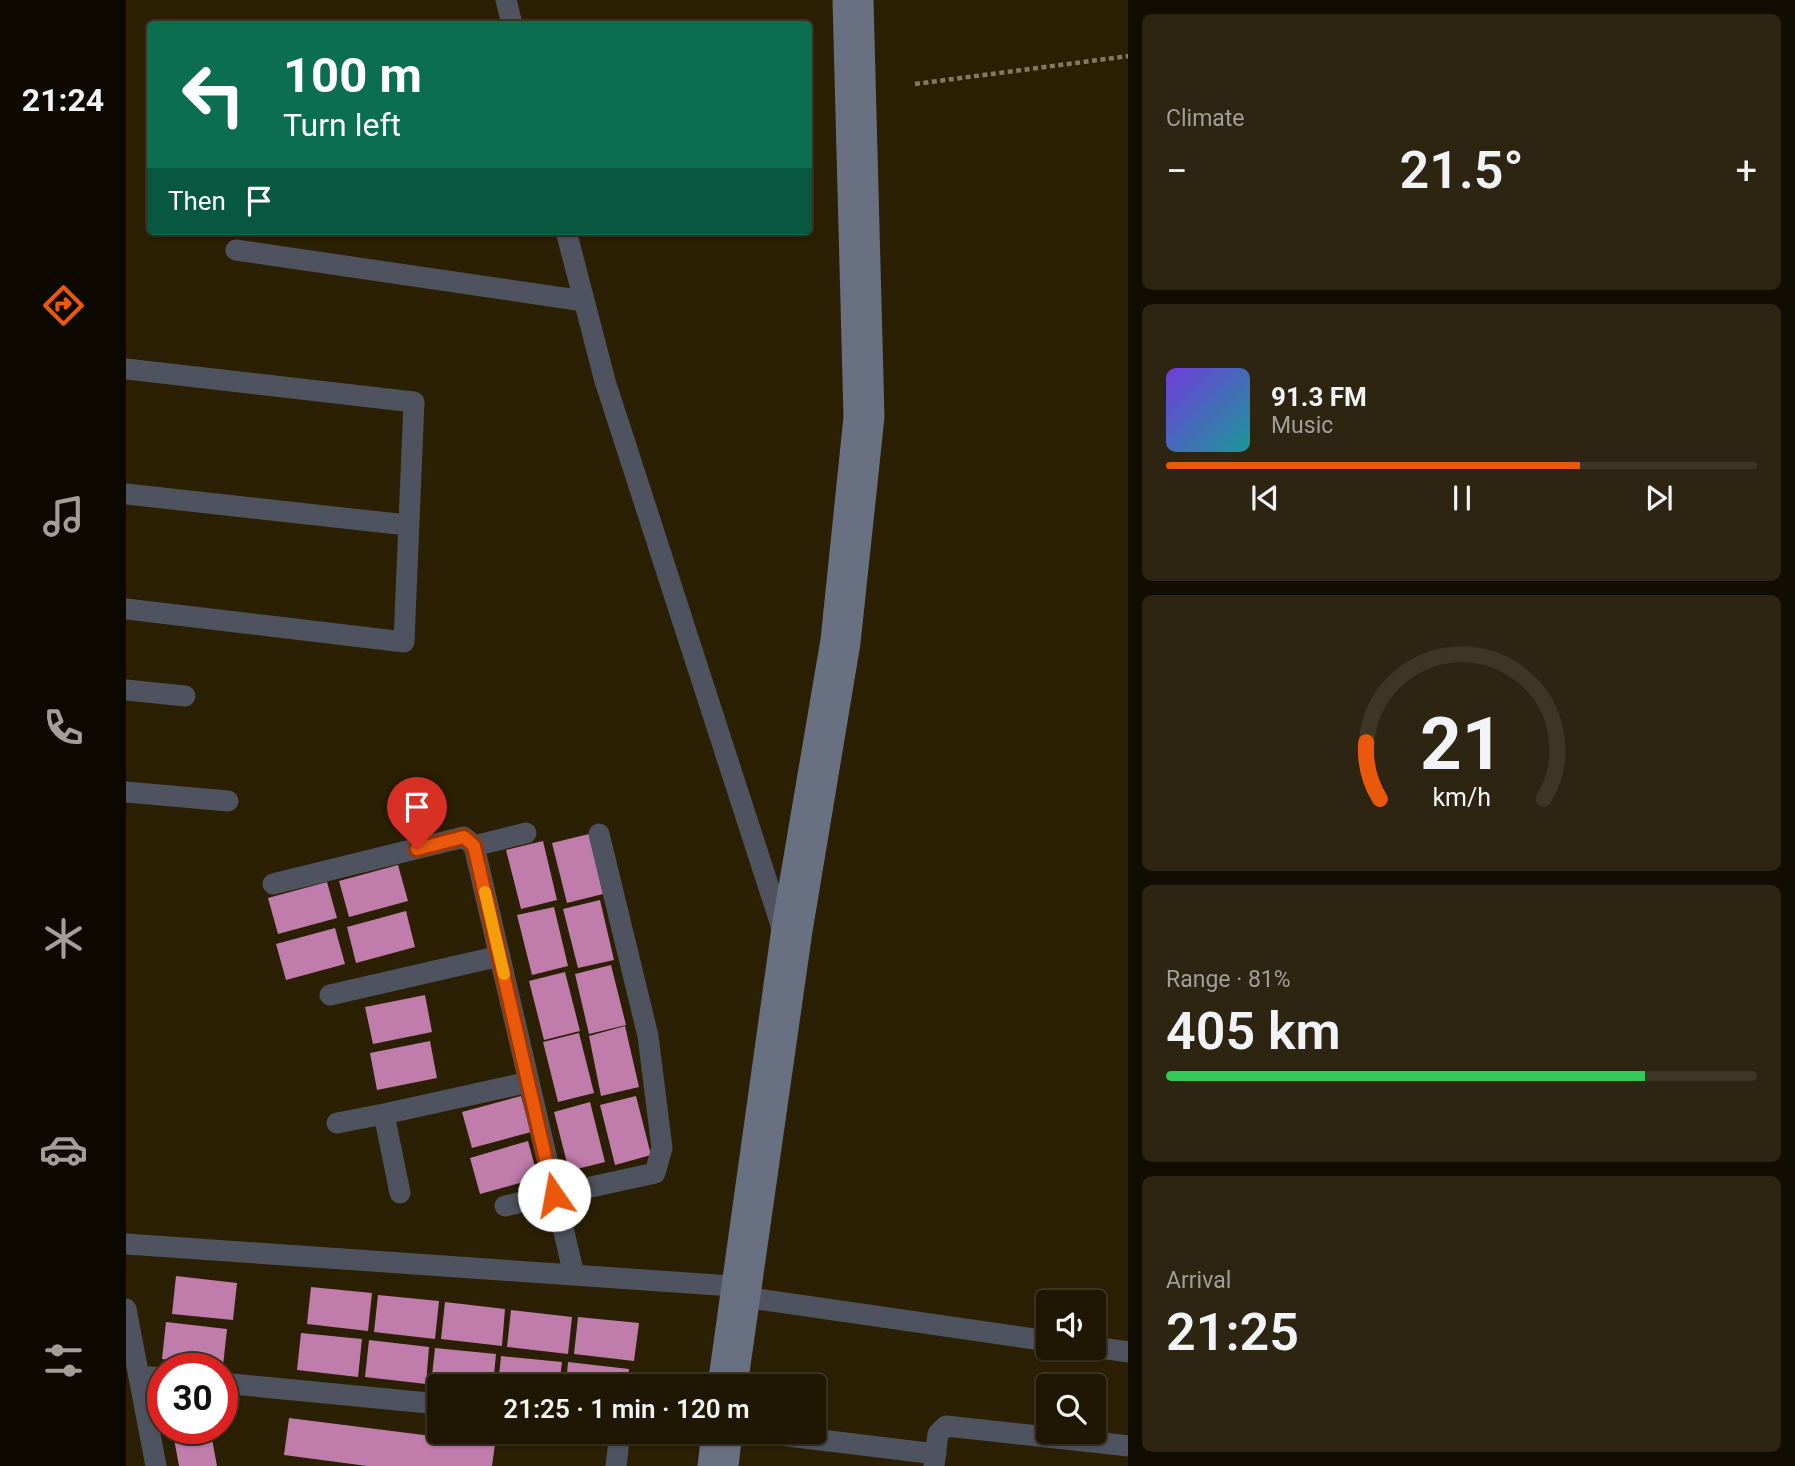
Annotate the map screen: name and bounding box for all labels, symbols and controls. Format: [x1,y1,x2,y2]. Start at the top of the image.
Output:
text: 100 m [283,47,422,104]
icon: left [168,49,259,140]
text: 21:24 [22,81,104,119]
text: Climate [1166,105,1245,132]
text: Turn left [283,106,401,144]
text: 21.5° [1400,140,1524,201]
text: − [1166,149,1188,193]
text: + [1735,149,1757,193]
icon: arrive [240,182,278,220]
text: Then [168,186,226,216]
icon: directions [39,281,88,330]
text: 91.3 FM [1271,382,1367,412]
text: Music [1271,412,1333,439]
icon: previous [1246,479,1284,517]
icon: pause [1443,479,1481,517]
icon: next [1640,479,1678,517]
icon: music [39,492,88,541]
text: 21 [1420,701,1503,787]
icon: phone [39,703,88,752]
pin [387,777,447,849]
text: km/h [1432,783,1491,812]
icon: arrive [398,788,436,826]
icon: climate [39,914,88,963]
text: Range · 81% [1166,966,1291,993]
text: 405 km [1166,1001,1341,1062]
icon: car [39,1125,88,1174]
position arrow [517,1158,591,1232]
text: Arrival [1166,1267,1231,1294]
map controls [1036,1290,1106,1444]
button: sound [1036,1290,1106,1360]
text: 21:25 [1166,1302,1299,1363]
icon: filters [39,1336,88,1385]
speed limit sign: 30 [147,1353,238,1444]
button: search [1036,1374,1106,1444]
text: 21:25 · 1 min · 120 m [503,1394,750,1424]

